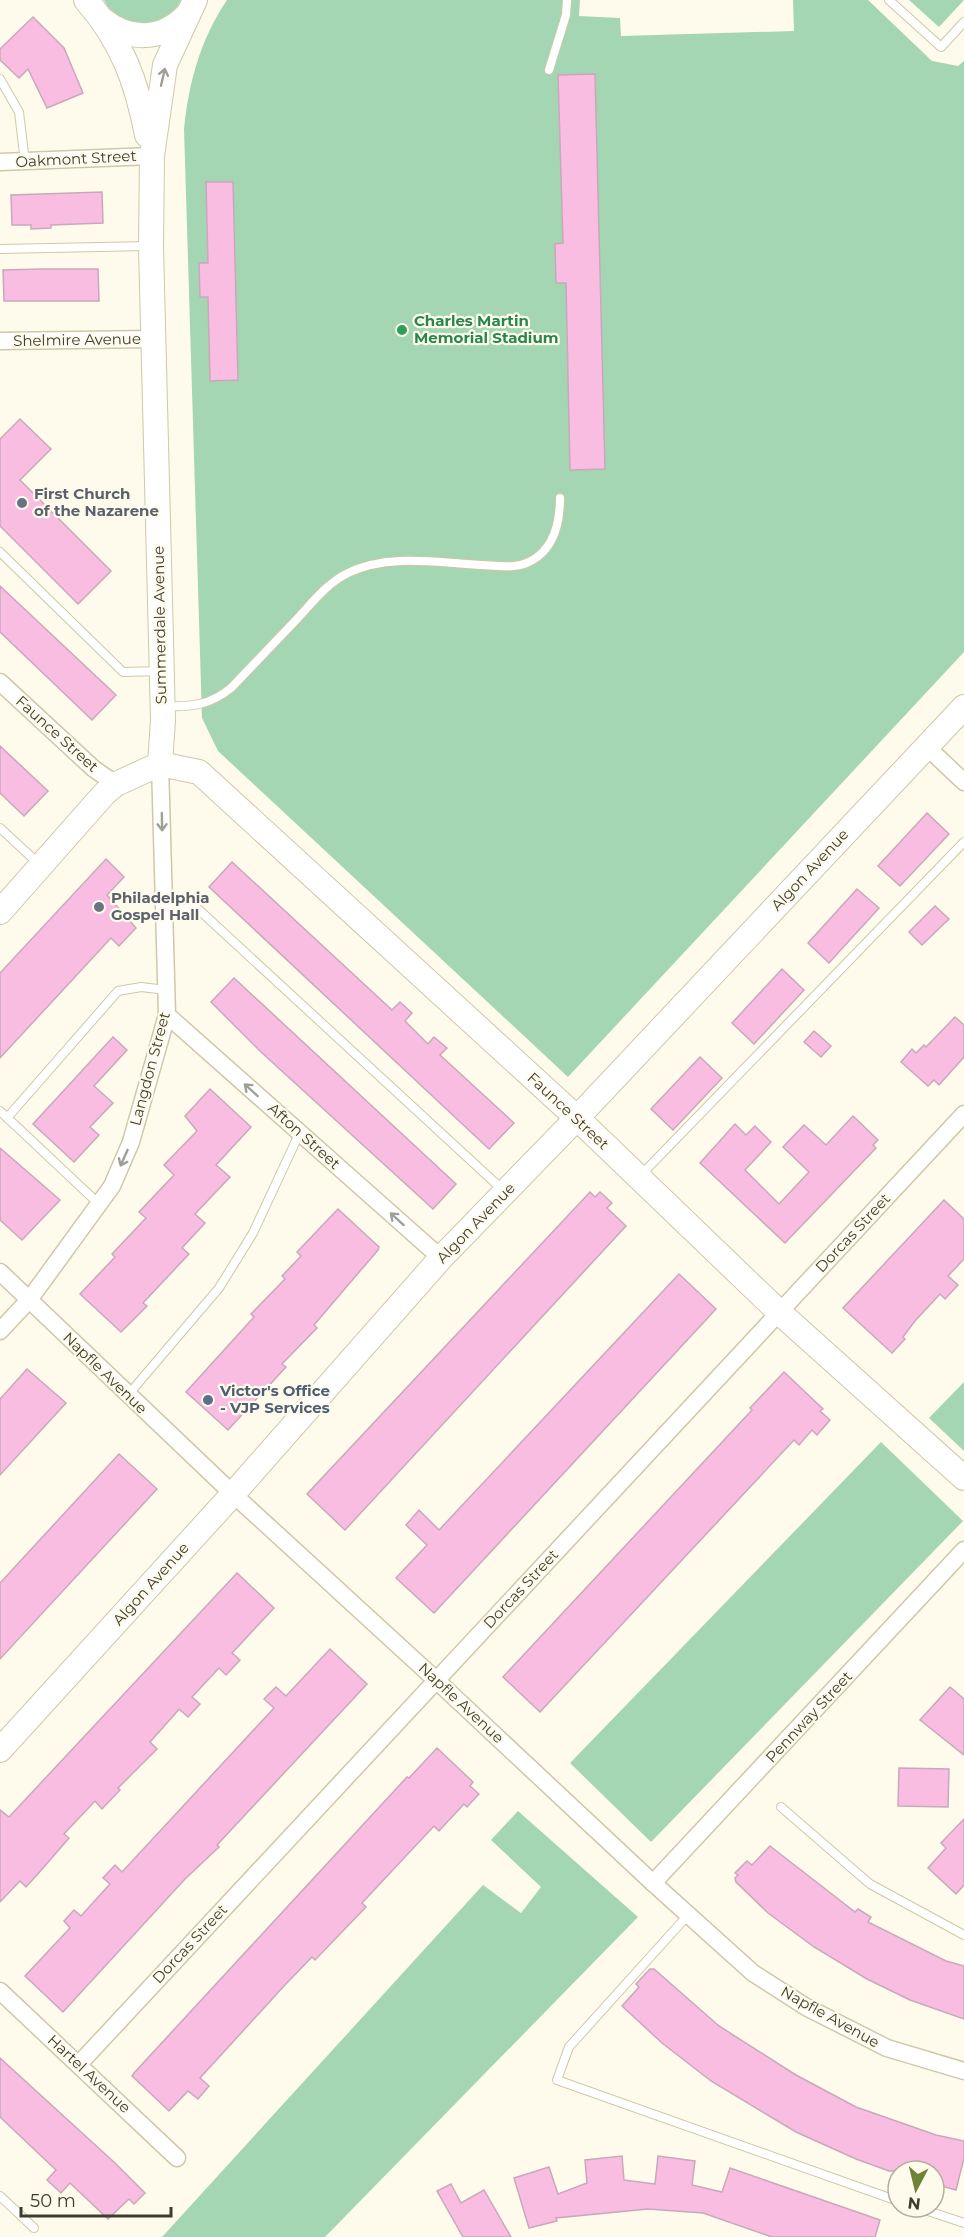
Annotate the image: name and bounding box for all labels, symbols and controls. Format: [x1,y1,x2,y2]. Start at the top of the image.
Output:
one-way arrow [157,68,169,87]
street label: Oakmont Street [15,146,137,171]
place label: Charles Martin Memorial Stadium [414,311,558,347]
marker: Charles Martin Memorial Stadium [395,323,409,337]
street label: Shelmire Avenue [13,329,141,350]
place label: First Church of the Nazarene [34,484,159,520]
marker: First Church of the Nazarene [15,496,29,510]
street label: Summerdale Avenue [149,546,170,705]
street label: Faunce Street [12,691,103,776]
one-way arrow [157,812,168,832]
street label: Algon Avenue [767,825,852,915]
place label: Philadelphia Gospel Hall [111,888,210,924]
marker: Philadelphia Gospel Hall [92,900,106,914]
street label: Langdon Street [125,1010,174,1128]
street label: Faunce Street [524,1068,613,1153]
one-way arrow [244,1083,259,1097]
street label: Afton Street [264,1098,344,1173]
one-way arrow [118,1148,129,1166]
street label: Algon Avenue [432,1178,519,1267]
street label: Dorcas Street [811,1189,894,1276]
one-way arrow [390,1212,405,1226]
street label: Napfle Avenue [59,1328,151,1418]
place label: Victor's Office - VJP Services [219,1381,330,1417]
marker: Victor's Office - VJP Services [201,1393,215,1407]
street label: Algon Avenue [108,1538,193,1629]
street label: Dorcas Street [479,1545,562,1632]
street label: Napfle Avenue [415,1658,508,1747]
street label: Pennway Street [761,1667,856,1767]
street label: Dorcas Street [148,1900,231,1987]
street label: Napfle Avenue [778,1982,883,2052]
street label: Hartel Avenue [44,2030,135,2117]
north arrow [886,2159,946,2219]
scale bar [21,2180,171,2218]
text: 50 m [30,2190,76,2212]
text: N [907,2193,922,2214]

